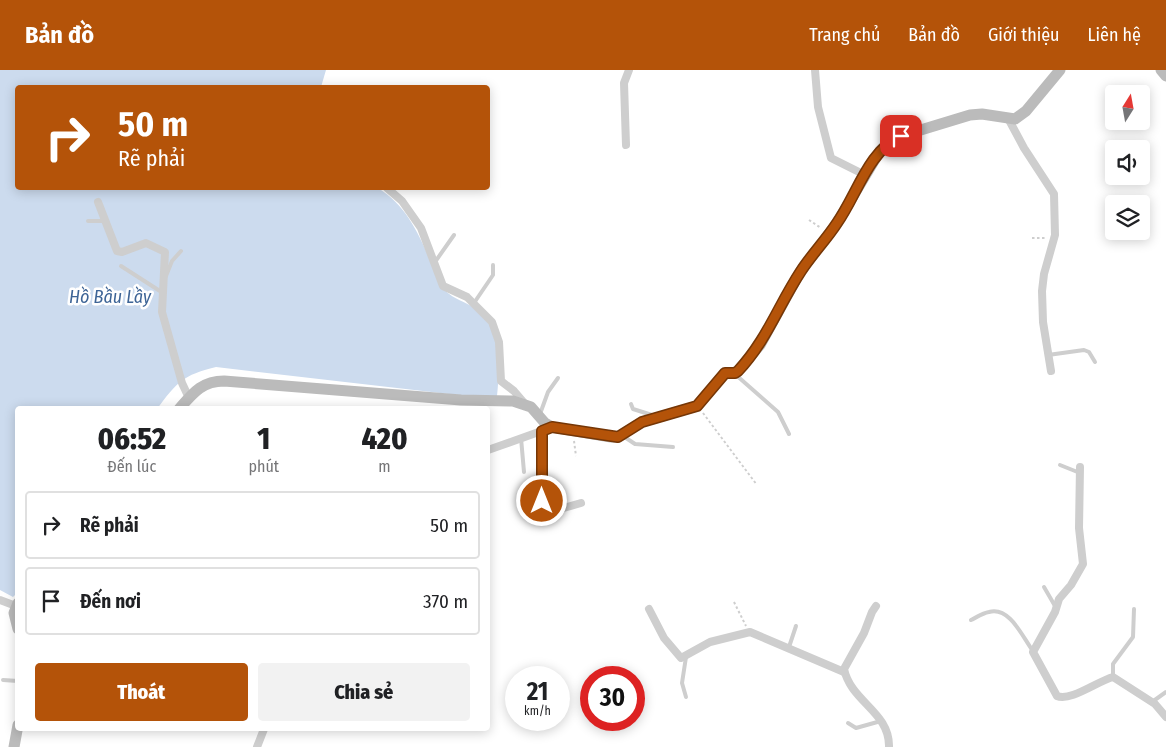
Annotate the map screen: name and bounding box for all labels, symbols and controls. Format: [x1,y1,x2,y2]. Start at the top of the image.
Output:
text: Bản đồ [25,21,94,49]
text: Trang chủ [809,24,880,46]
text: Bản đồ [908,24,960,46]
text: Giới thiệu [988,24,1060,46]
text: Liên hệ [1088,24,1141,46]
north arrow [1105,85,1150,130]
map controls [1105,85,1150,240]
text: 50 m [118,103,188,145]
icon: right [35,105,100,170]
pin [880,115,922,157]
icon: arrive [887,122,915,150]
button: sound [1105,140,1150,185]
text: Rẽ phải [118,145,185,172]
button: layers [1105,195,1150,240]
water label: Hồ Bầu Lầy [69,286,152,308]
text: 06:52 [97,421,166,457]
text: 1 [257,421,270,457]
text: 420 [361,421,408,457]
text: Đến lúc [107,457,156,476]
text: phút [248,457,279,476]
text: m [378,457,391,476]
position arrow [515,474,567,526]
icon: right [37,511,65,539]
text: Rẽ phải [80,514,139,537]
text: 50 m [430,514,468,537]
icon: arrive [37,587,65,615]
text: Đến nơi [80,590,141,613]
text: 370 m [423,590,468,613]
button: Thoát [35,663,248,721]
button: Chia sẻ [258,663,470,721]
speed limit sign: 30 [580,666,645,731]
text: 21 [527,677,548,707]
text: km/h [524,704,551,718]

